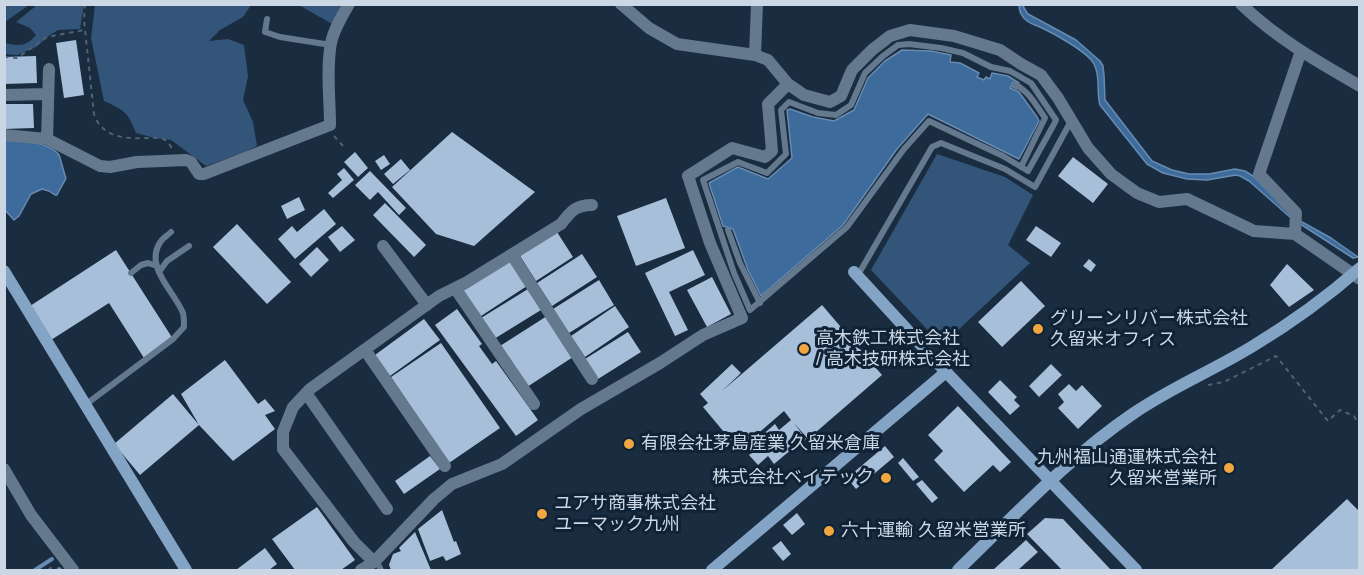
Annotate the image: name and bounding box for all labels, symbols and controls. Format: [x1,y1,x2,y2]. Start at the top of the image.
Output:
place label: グリーンリバー株式会社 久留米オフィス [1050,308,1248,350]
marker: グリーンリバー株式会社 久留米オフィス [1031,322,1045,336]
place label: 高木鉄工株式会社 / 高木技研株式会社 [816,328,970,370]
marker: 高木鉄工株式会社 / 高木技研株式会社 [797,342,811,356]
place label: 有限会社茅島産業 久留米倉庫 [641,433,880,455]
marker: 有限会社茅島産業 久留米倉庫 [622,437,636,451]
place label: 九州福山通運株式会社 久留米営業所 [1037,447,1217,490]
marker: 九州福山通運株式会社 久留米営業所 [1222,461,1236,475]
place label: 株式会社ベイテック [712,467,874,489]
marker: 株式会社ベイテック [879,471,893,485]
place label: ユアサ商事株式会社 ユーマック九州 [554,493,716,536]
marker: ユアサ商事株式会社 ユーマック九州 [535,507,549,521]
place label: 六十運輸 久留米営業所 [841,520,1026,542]
marker: 六十運輸 久留米営業所 [822,524,836,538]

